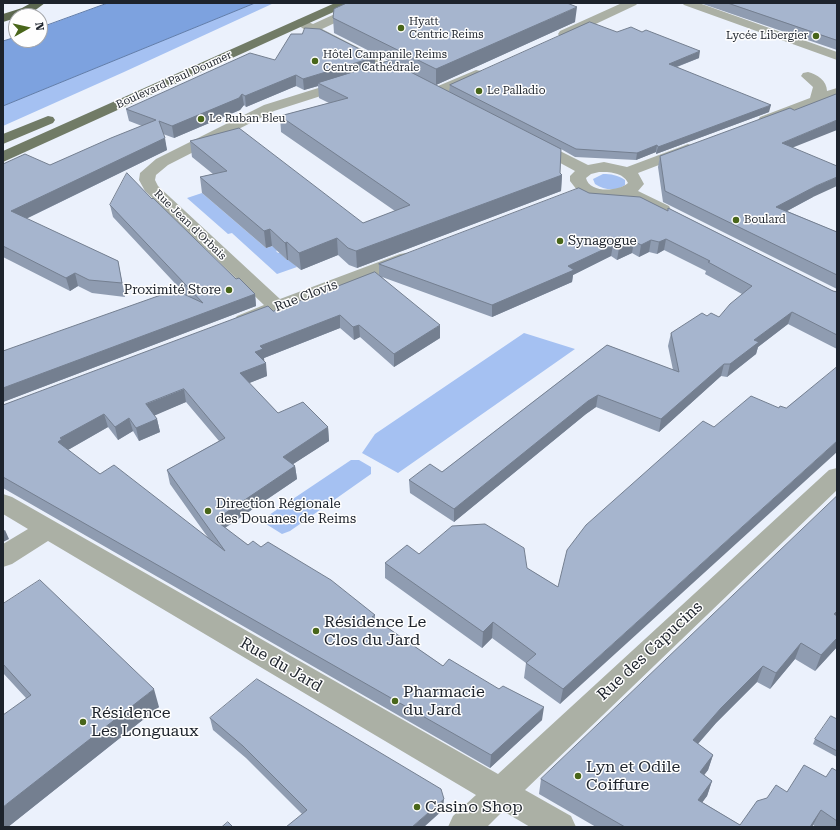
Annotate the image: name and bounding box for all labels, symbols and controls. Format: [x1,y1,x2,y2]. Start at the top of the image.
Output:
north arrow [8,8,48,48]
place label: Hyatt Centric Reims [409,15,483,41]
text: N [32,21,46,31]
marker: Hyatt Centric Reims [396,23,406,33]
place label: Lycée Libergier [726,29,808,43]
marker: Lycée Libergier [811,31,821,41]
place label: Hôtel Campanile Reims Centre Cathédrale [323,48,447,74]
street label: Boulevard Paul Doumer [114,49,234,111]
marker: Hôtel Campanile Reims Centre Cathédrale [310,56,320,66]
place label: Le Palladio [487,84,545,98]
marker: Le Palladio [474,86,484,96]
place label: Le Ruban Bleu [209,112,285,126]
marker: Le Ruban Bleu [196,114,206,124]
street label: Rue Jean d'Orbais [151,187,229,263]
place label: Boulard [744,213,786,227]
marker: Boulard [731,215,741,225]
place label: Synagogue [568,233,637,249]
marker: Synagogue [555,236,565,246]
street label: Rue Clovis [272,277,340,315]
place label: Proximité Store [124,282,221,298]
marker: Proximité Store [224,285,234,295]
place label: Direction Régionale des Douanes de Reims [216,496,356,527]
marker: Direction Régionale des Douanes de Reims [203,506,213,516]
street label: Rue des Capucins [593,597,707,705]
place label: Résidence Le Clos du Jard [324,612,426,650]
marker: Résidence Le Clos du Jard [311,626,321,636]
street label: Rue du Jard [236,634,326,696]
place label: Pharmacie du Jard [403,682,485,720]
marker: Pharmacie du Jard [390,696,400,706]
place label: Résidence Les Longuaux [91,703,199,741]
marker: Résidence Les Longuaux [78,717,88,727]
place label: Lyn et Odile Coiffure [586,757,680,795]
marker: Lyn et Odile Coiffure [573,771,583,781]
place label: Casino Shop [425,797,523,817]
marker: Casino Shop [412,802,422,812]

